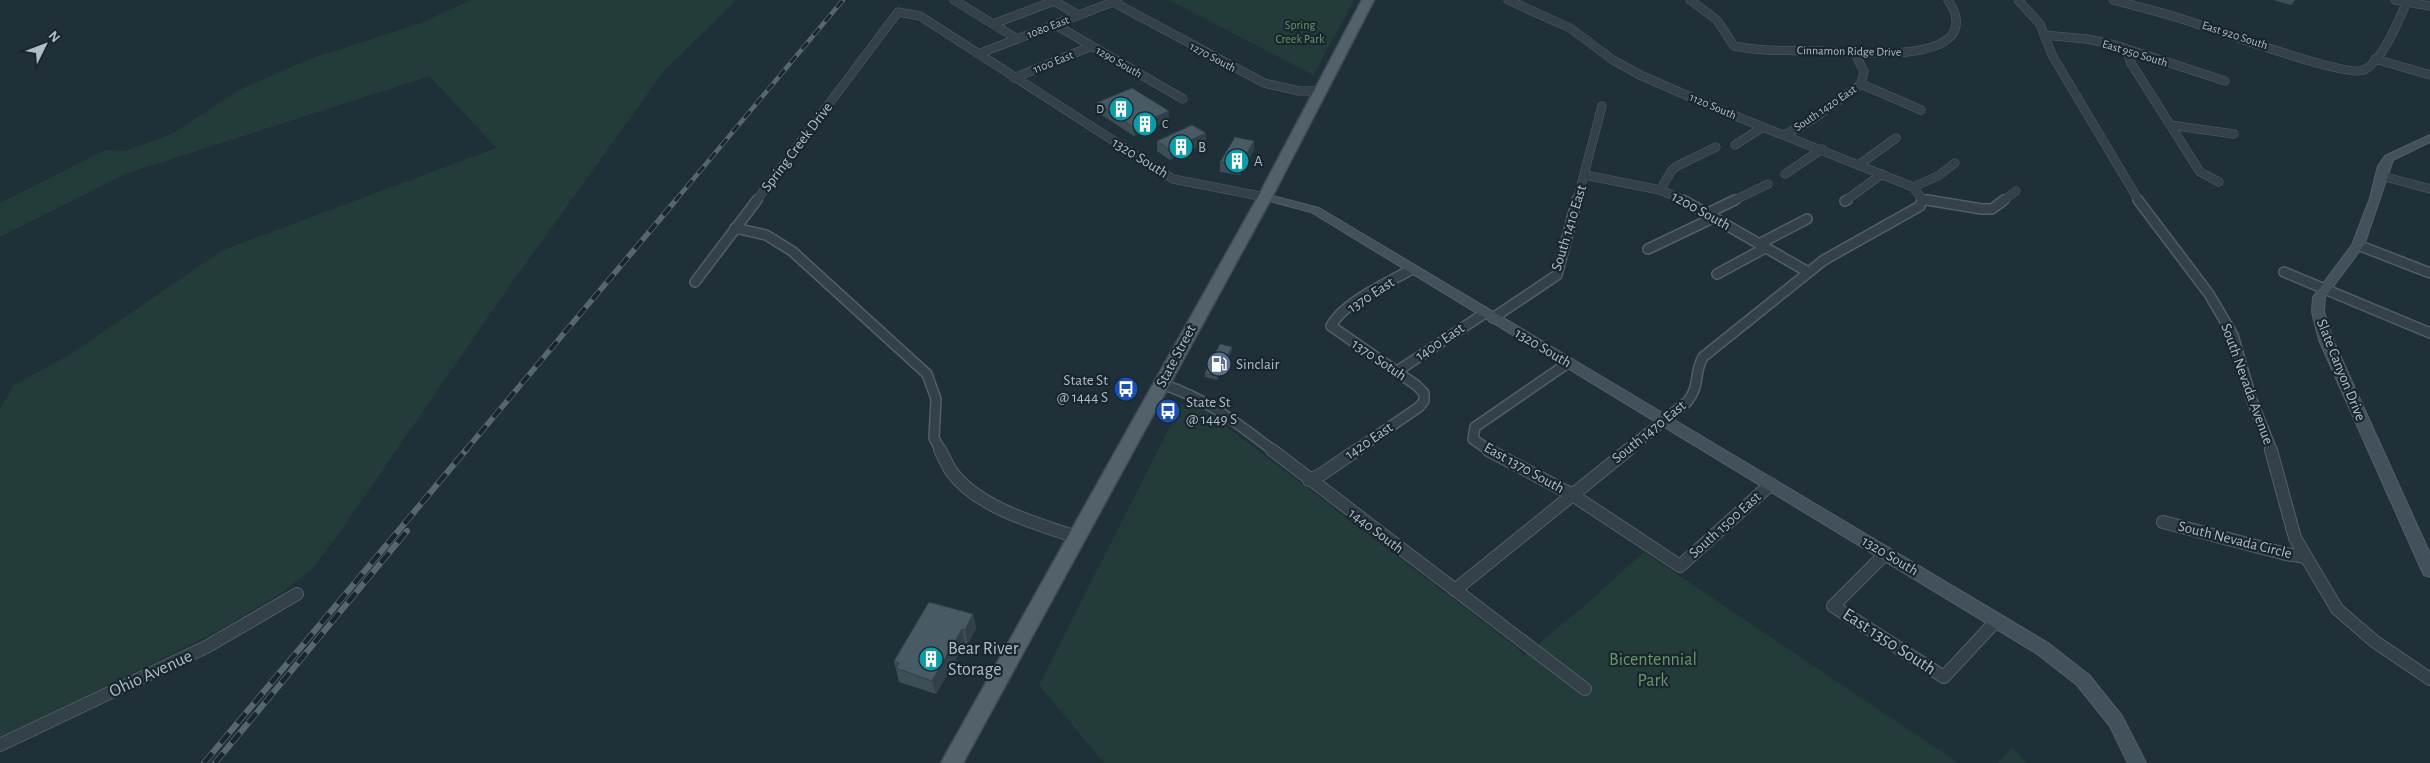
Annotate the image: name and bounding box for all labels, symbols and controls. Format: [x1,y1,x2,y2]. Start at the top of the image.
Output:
street label: 1080 East [1025,13,1071,40]
park label: Spring Creek Park [1275,19,1325,45]
street label: East 920 South [2201,19,2269,51]
north arrow [20,20,70,70]
text: N [45,29,62,45]
street label: East 950 South [2101,37,2169,69]
street label: 1270 South [1188,40,1238,74]
street label: 1290 South [1094,44,1144,80]
street label: Cinnamon Ridge Drive [1797,44,1901,58]
street label: 1100 East [1031,48,1075,75]
street label: South 1420 East [1792,83,1859,133]
street label: 1120 South [1688,91,1738,121]
building icon: D [1108,96,1134,122]
street label: Spring Creek Drive [759,100,835,194]
place label: D [1096,103,1104,115]
building icon: C [1132,111,1158,137]
place label: C [1162,118,1168,130]
building icon: B [1168,134,1194,160]
street label: 1320 South [1109,135,1171,181]
place label: B [1198,140,1206,155]
building icon: A [1224,148,1250,174]
place label: A [1254,154,1263,169]
street label: South 1410 East [1549,183,1589,273]
street label: 1200 South [1669,189,1733,233]
street label: 1370 East [1345,274,1397,316]
street label: Slate Canyon Drive [2314,317,2368,423]
street label: 1400 East [1413,320,1467,364]
street label: South Nevada Avenue [2218,321,2276,447]
street label: State Street [1153,322,1199,390]
street label: 1320 South [1512,325,1574,371]
street label: 1370 Sotuh [1349,336,1409,384]
fuel station icon: Sinclair [1206,351,1232,377]
place label: Sinclair [1236,357,1279,372]
place label: State St @ 1444 S [1057,373,1108,405]
bus stop icon: State St @ 1444 S [1113,376,1139,402]
place label: State St @ 1449 S [1186,395,1237,427]
bus stop icon: State St @ 1449 S [1155,398,1181,424]
street label: South 1470 East [1609,398,1689,466]
street label: 1420 East [1343,420,1396,462]
street label: East 1370 South [1481,440,1567,496]
street label: South 1500 East [1686,489,1764,561]
street label: 1440 South [1346,506,1406,556]
street label: South Nevada Circle [2177,519,2293,561]
street label: 1320 South [1859,533,1921,579]
street label: East 1350 South [1839,605,1939,679]
place label: Bear River Storage [948,640,1019,679]
building icon: Bear River Storage [918,646,944,672]
street label: Ohio Avenue [107,647,195,701]
park label: Bicentennial Park [1609,651,1697,690]

